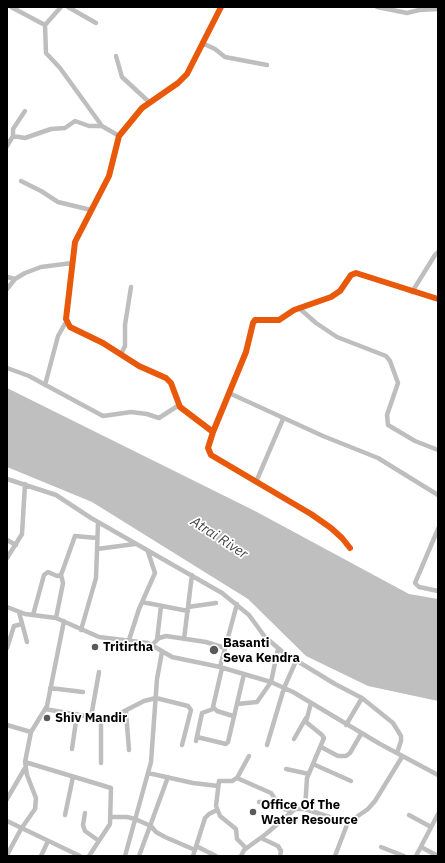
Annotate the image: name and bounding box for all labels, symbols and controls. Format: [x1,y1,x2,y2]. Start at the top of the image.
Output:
water label: Atrai River [187,513,251,563]
place label: Basanti Seva Kendra [223,635,300,666]
place label: Tritirtha [103,639,153,655]
marker: Tritirtha [90,642,100,652]
marker: Basanti Seva Kendra [208,644,220,656]
place label: Shiv Mandir [55,710,127,726]
marker: Shiv Mandir [42,713,52,723]
place label: Office Of The Water Resource [261,797,358,828]
marker: Office Of The Water Resource [248,807,258,817]

